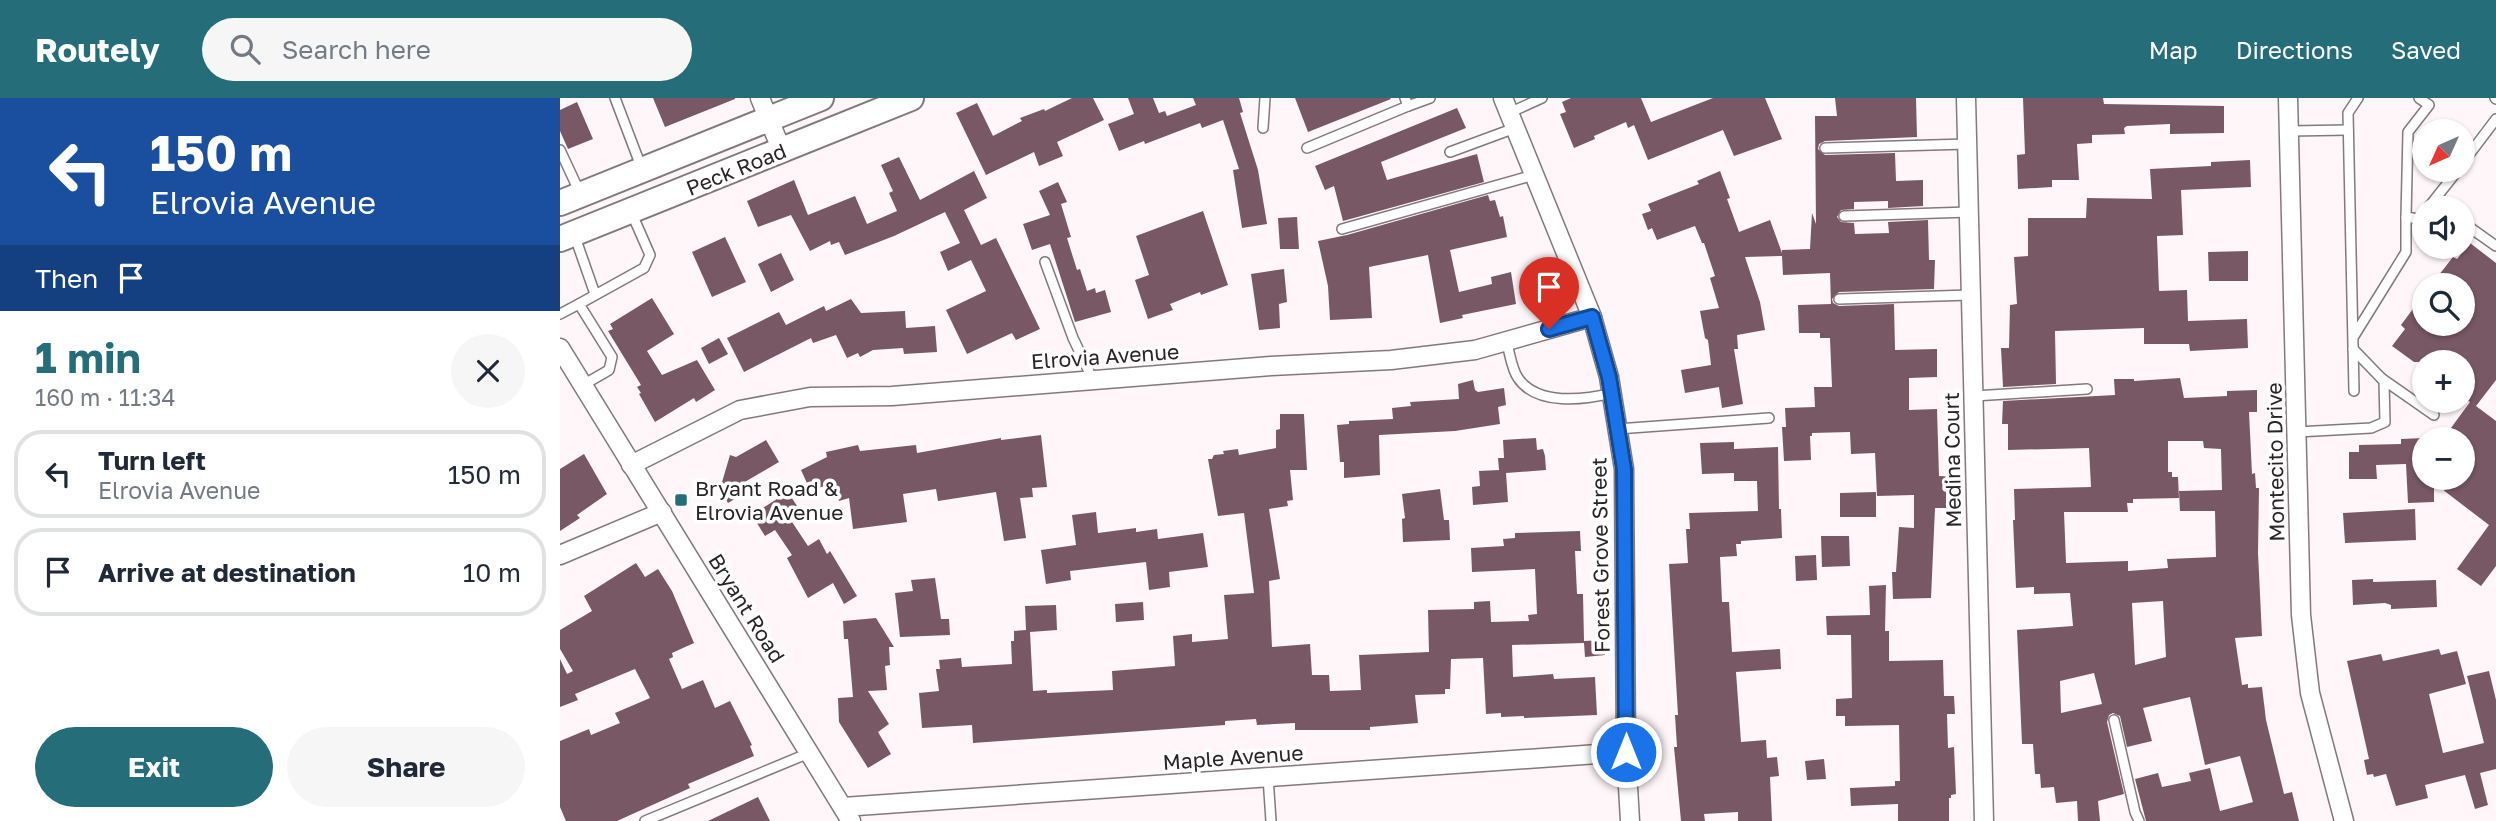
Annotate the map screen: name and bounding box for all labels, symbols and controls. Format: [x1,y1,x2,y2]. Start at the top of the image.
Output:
search box [202,18,692,81]
text: Routely [35,30,160,69]
icon: search [226,30,264,68]
text: Search here [282,34,431,65]
text: Map [2149,35,2198,64]
text: Directions [2236,35,2353,64]
text: Saved [2391,35,2461,64]
north arrow [2412,119,2474,182]
map controls [2412,119,2475,490]
text: 150 m [150,123,292,182]
icon: left [35,126,126,217]
street label: Peck Road [682,137,790,201]
text: Elrovia Avenue [150,183,376,221]
button: sound [2412,196,2475,259]
pin [1519,257,1579,329]
icon: arrive [112,259,150,297]
text: Then [35,263,98,294]
icon: arrive [1530,268,1568,306]
button: search [2412,273,2475,336]
text: 1 min [35,332,141,382]
button: close [451,334,525,408]
street label: Elrovia Avenue [1030,338,1180,374]
button: + [2412,350,2475,413]
street label: Montecito Drive [2261,382,2289,542]
text: 160 m · 11:34 [35,383,176,411]
street label: Medina Court [1938,392,1966,528]
button: − [2412,427,2475,490]
text: Turn left [98,445,206,476]
icon: left [39,455,77,493]
street label: Forest Grove Street [1585,457,1615,653]
text: 150 m [448,459,521,490]
place label: Bryant Road & Elrovia Avenue [695,475,843,525]
text: Elrovia Avenue [98,476,260,504]
marker: Bryant Road & Elrovia Avenue [673,492,689,508]
street label: Bryant Road [703,549,791,667]
icon: arrive [39,553,77,591]
text: Arrive at destination [98,557,356,588]
text: 10 m [463,557,521,588]
position arrow [1589,715,1663,789]
button: Exit [35,727,273,807]
button: Share [287,727,525,807]
street label: Maple Avenue [1162,739,1304,775]

